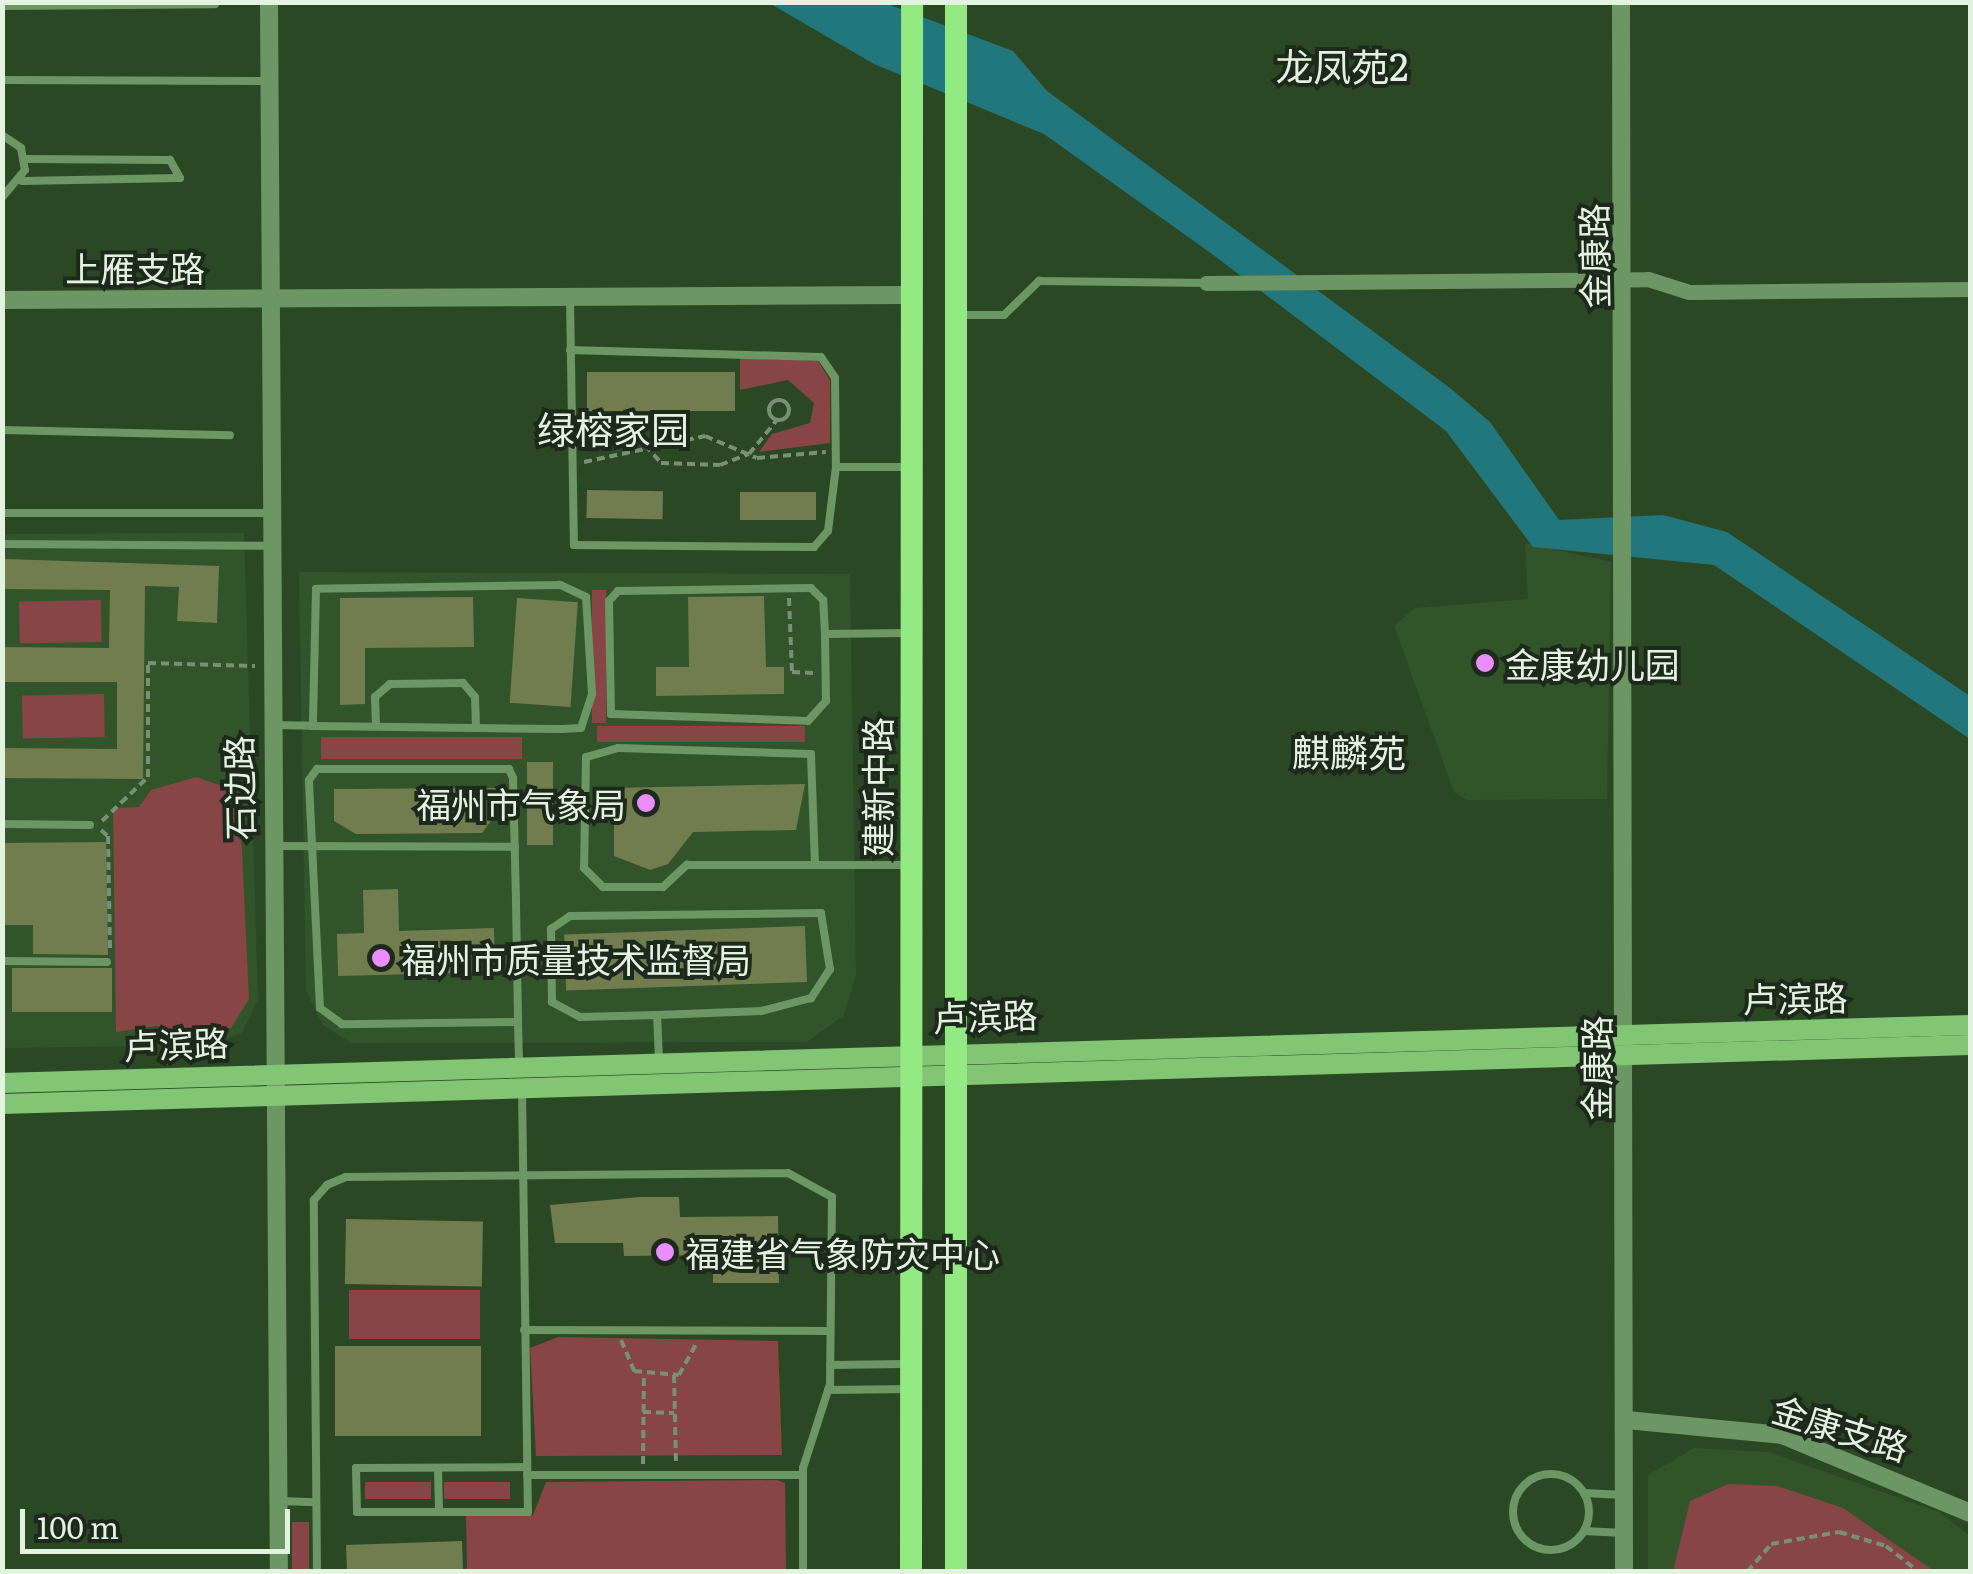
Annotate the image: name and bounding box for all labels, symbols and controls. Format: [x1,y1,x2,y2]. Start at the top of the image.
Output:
district label: 龙凤苑2 [1275,42,1409,88]
street label: 金康路 [1571,203,1615,309]
street label: 上雁支路 [65,246,205,288]
district label: 绿榕家园 [537,405,689,451]
place label: 金康幼儿园 [1505,642,1680,684]
marker: 金康幼儿园 [1474,652,1496,674]
street label: 建新中路 [855,717,897,857]
district label: 麒麟苑 [1292,728,1406,774]
street label: 石边路 [216,735,260,841]
place label: 福州市气象局 [416,782,626,824]
marker: 福州市气象局 [635,792,657,814]
place label: 福州市质量技术监督局 [401,937,751,979]
marker: 福州市质量技术监督局 [370,947,392,969]
street label: 卢滨路 [1742,975,1848,1019]
street label: 卢滨路 [932,992,1038,1038]
street label: 金康路 [1574,1016,1616,1120]
street label: 卢滨路 [123,1020,229,1066]
place label: 福建省气象防灾中心 [685,1231,1000,1273]
marker: 福建省气象防灾中心 [654,1241,676,1263]
street label: 金康支路 [1768,1386,1914,1468]
scale bar [25,1489,295,1551]
text: 100 m [37,1504,119,1548]

